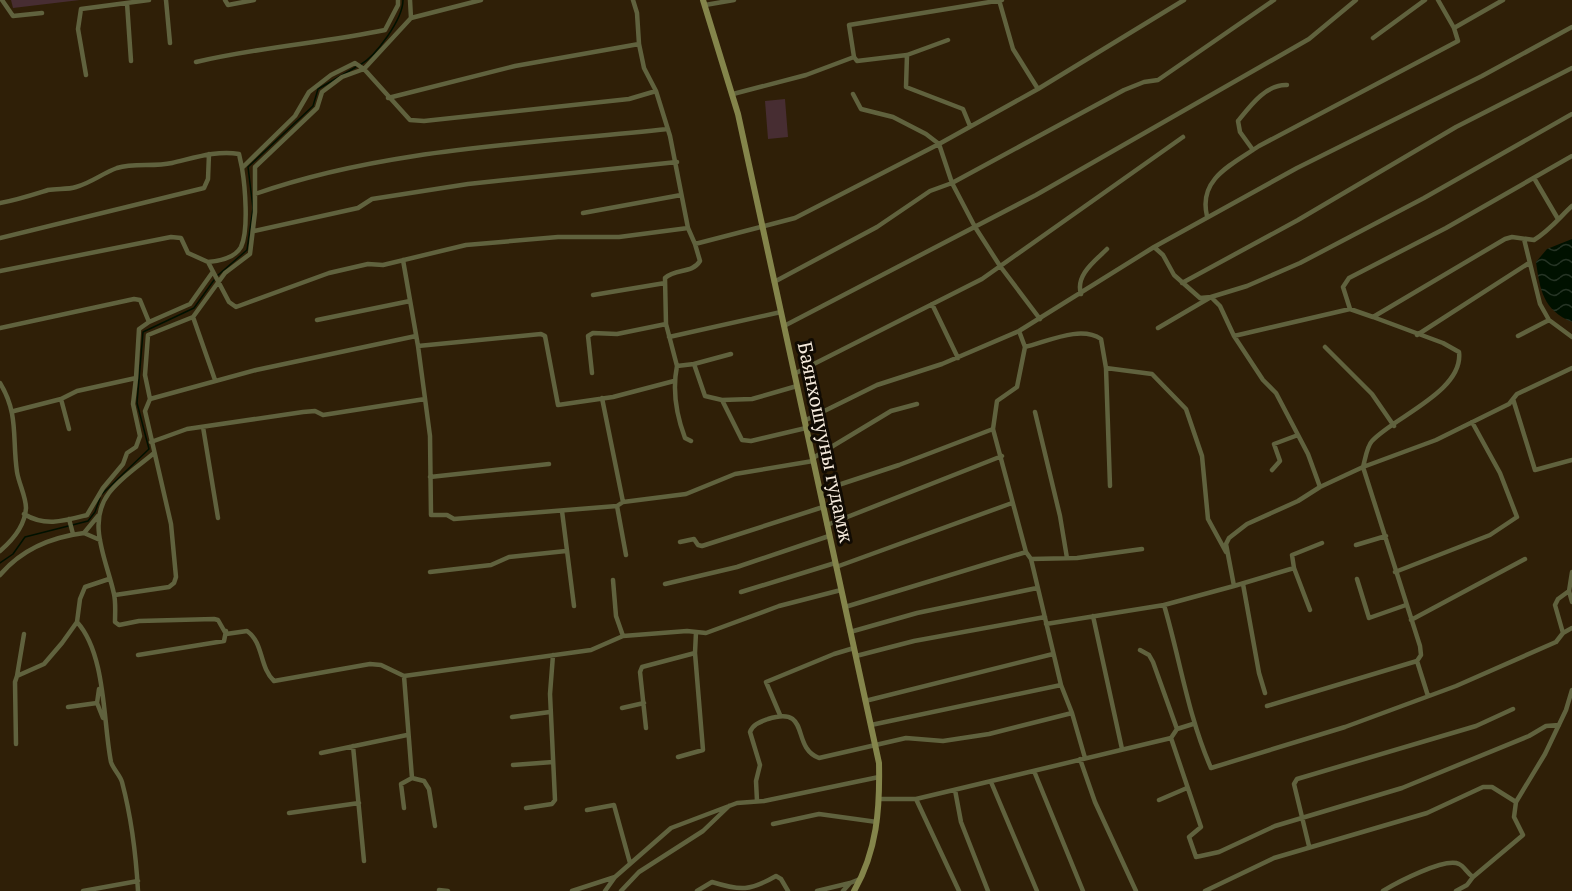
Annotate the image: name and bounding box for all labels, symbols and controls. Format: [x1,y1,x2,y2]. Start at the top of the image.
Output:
street label: Баянхошууны гудамж [792,339,861,545]

